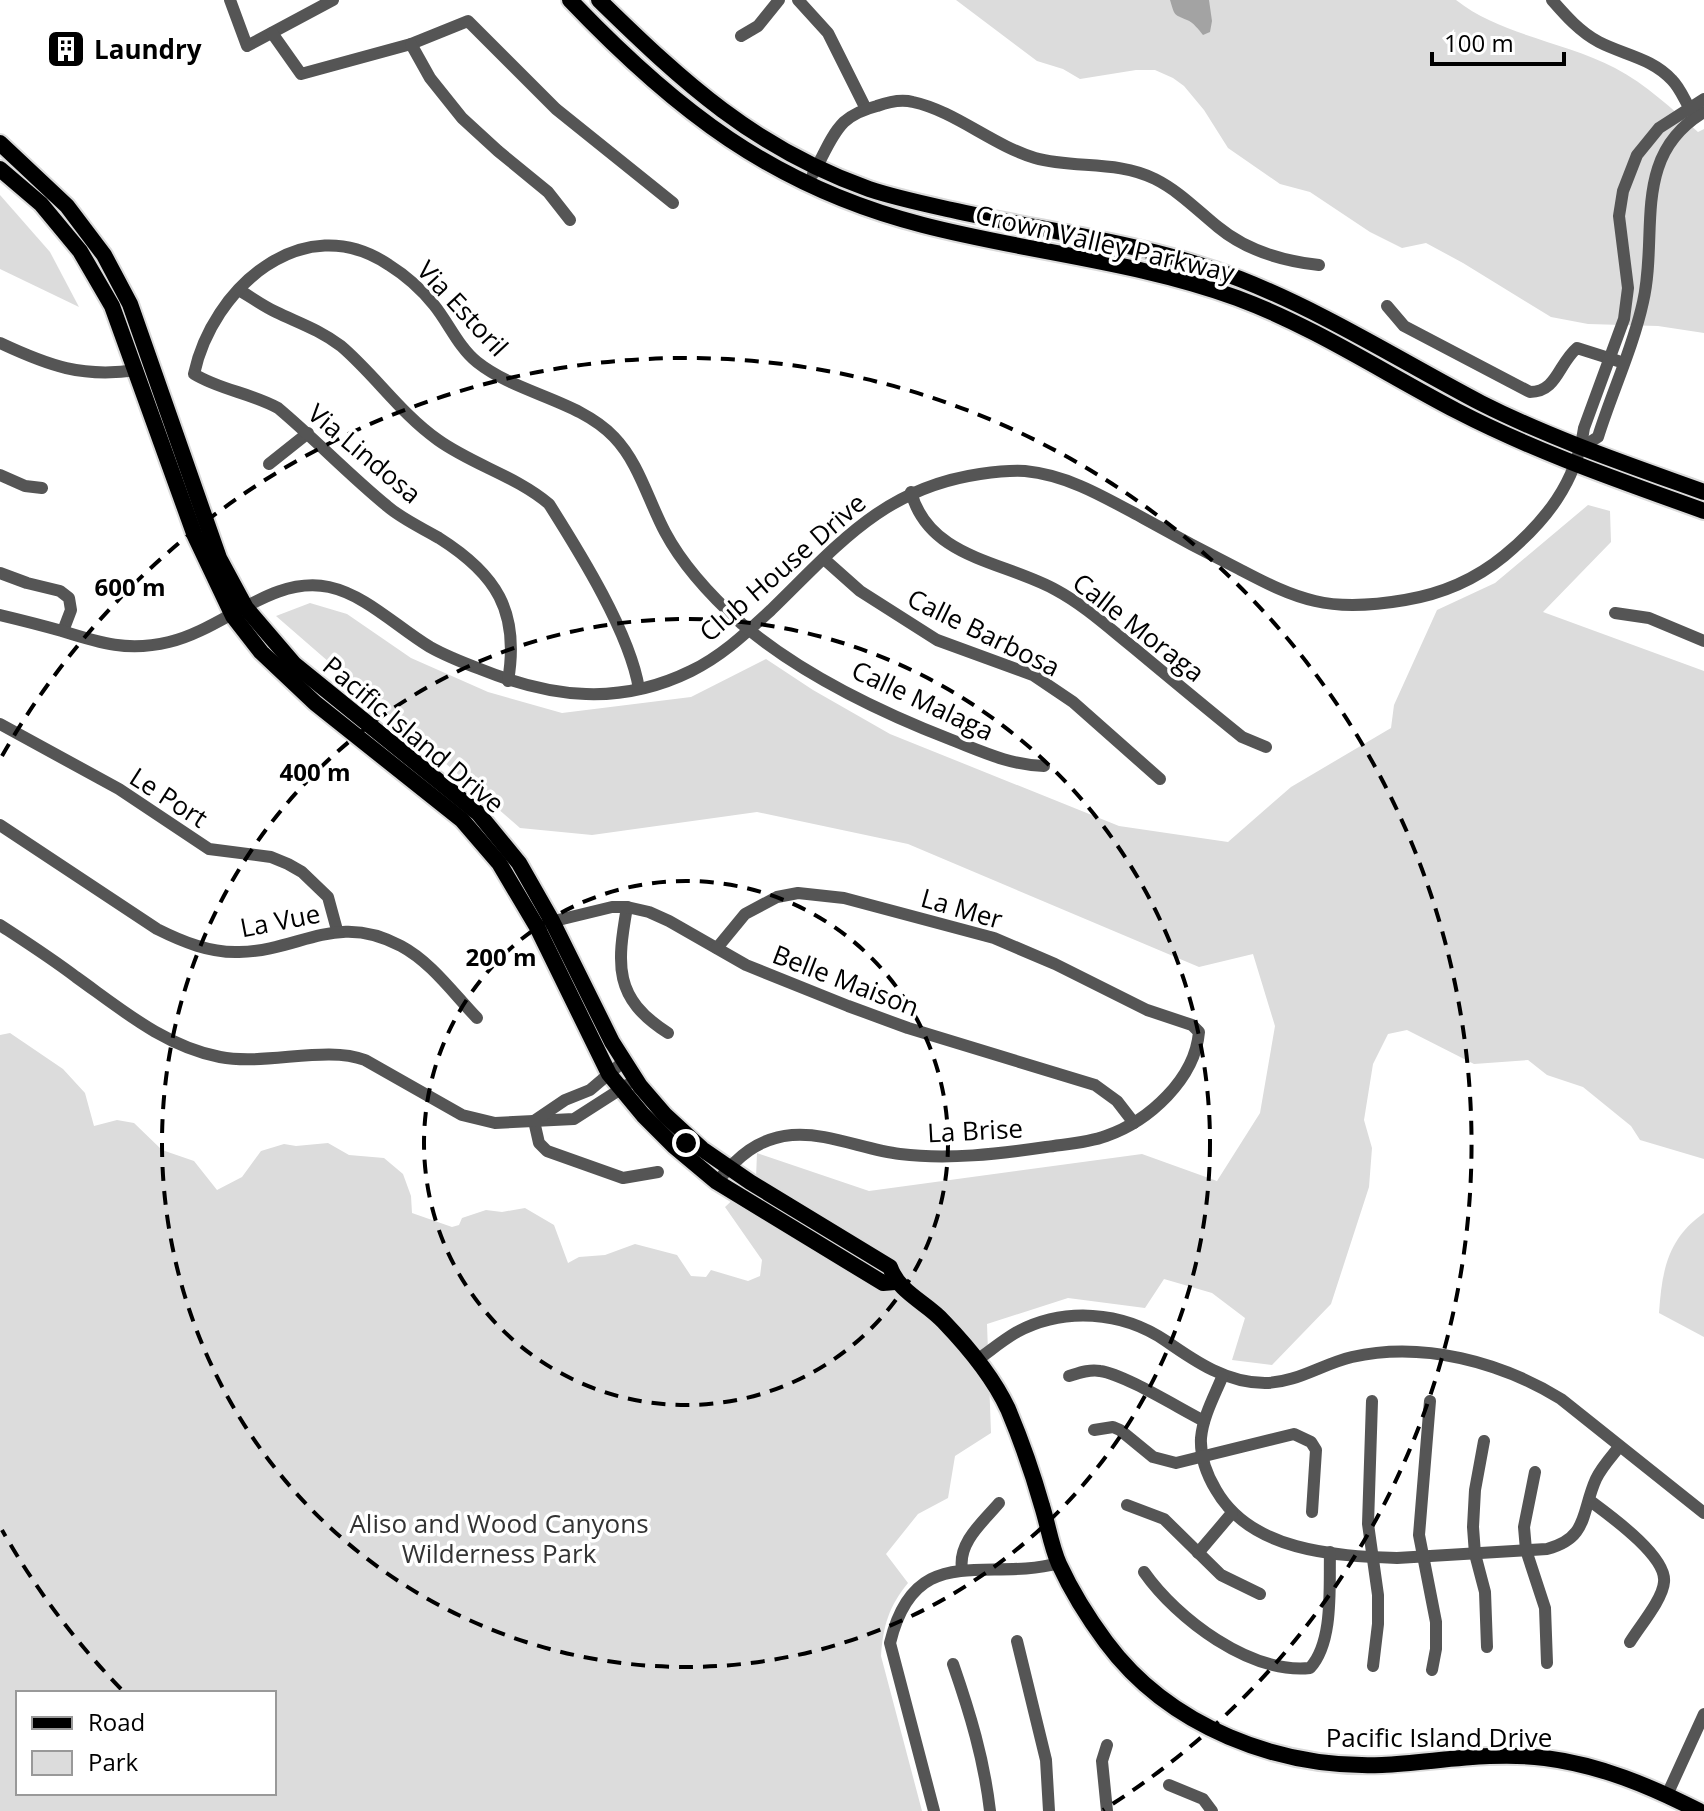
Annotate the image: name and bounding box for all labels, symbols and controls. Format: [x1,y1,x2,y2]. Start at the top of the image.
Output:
scale bar [1432,16,1564,66]
text: 100 m [1444,26,1514,59]
building icon: Laundry [45,28,87,70]
place label: Laundry [94,31,202,67]
street label: Crown Valley Parkway [972,196,1239,291]
street label: Via Estoril [409,252,517,364]
street label: Via Lindosa [301,395,429,511]
street label: Club House Drive [691,485,873,649]
street label: Calle Moraga [1066,564,1212,690]
text: 600 m [95,570,165,603]
street label: Calle Barbosa [902,580,1066,684]
street label: Pacific Island Drive [316,647,512,821]
street label: Calle Malaga [846,651,1000,749]
text: 400 m [280,755,350,788]
street label: Le Port [123,758,215,836]
street label: La Mer [917,879,1007,937]
street label: La Vue [237,895,323,945]
street label: Belle Maison [768,936,924,1024]
text: 200 m [466,940,536,973]
street label: La Brise [926,1110,1024,1150]
centre of rings [672,1129,700,1157]
park label: Aliso and Wood Canyons Wilderness Park [349,1505,649,1571]
legend [16,1691,276,1795]
text: Road [88,1705,145,1738]
street label: Pacific Island Drive [1326,1719,1552,1755]
text: Park [88,1745,139,1778]

